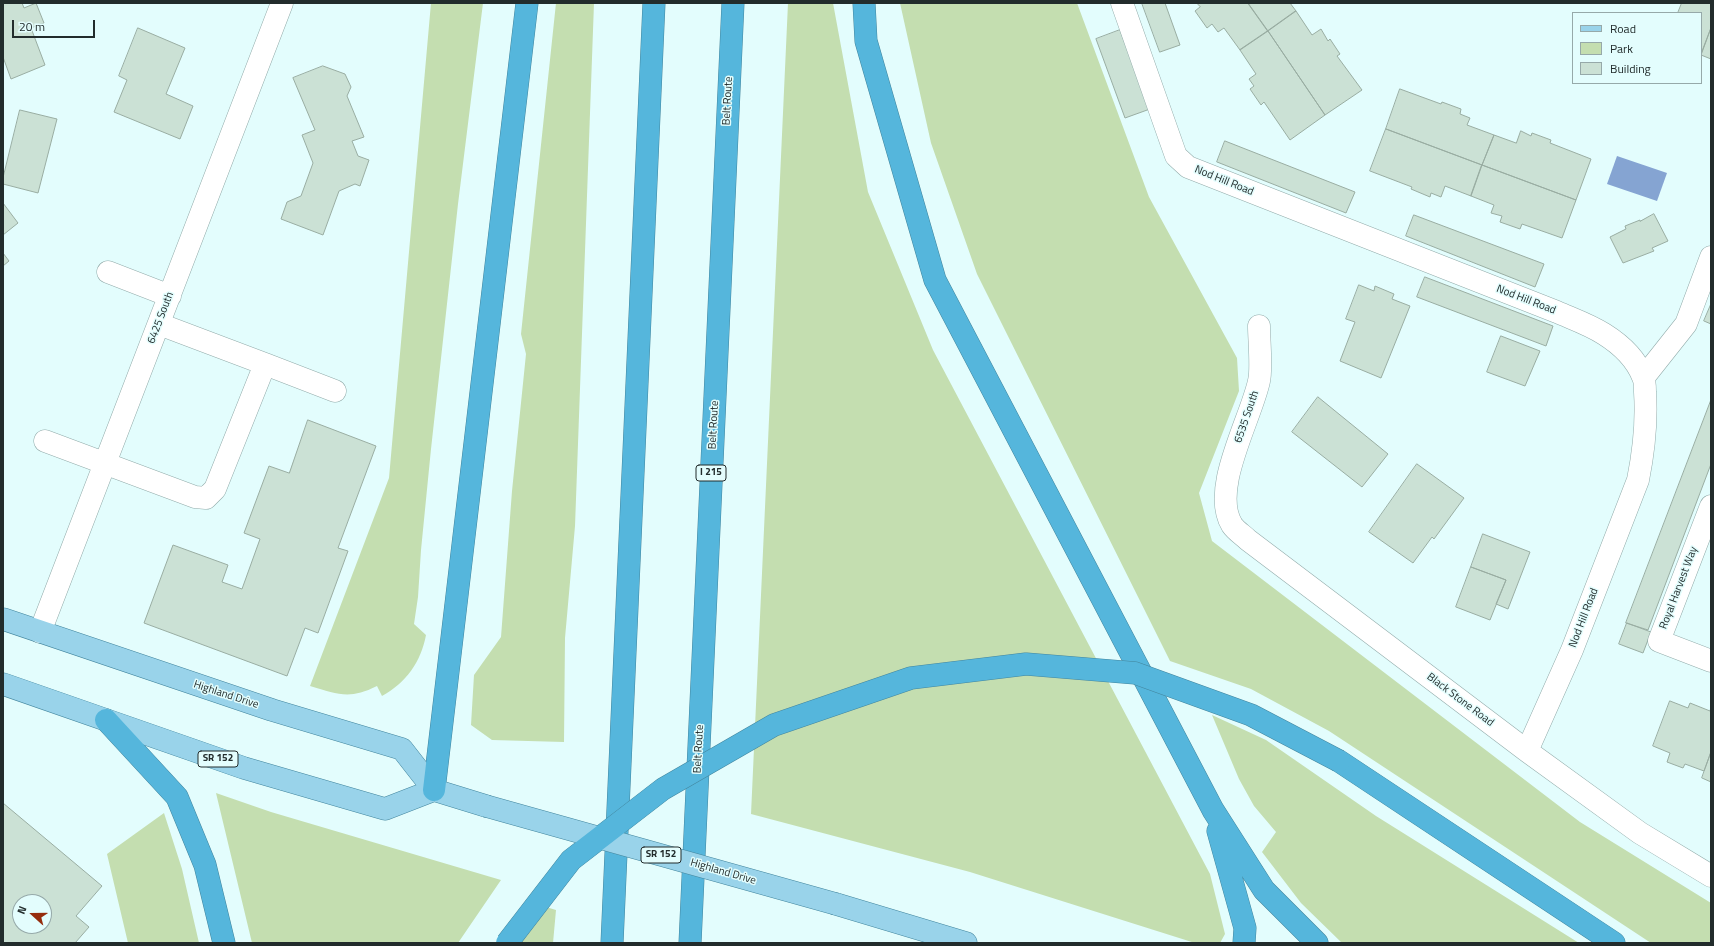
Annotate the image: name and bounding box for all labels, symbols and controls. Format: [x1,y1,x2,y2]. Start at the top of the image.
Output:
scale bar [14,12,97,38]
legend [1572,12,1702,84]
text: 20 m [19,17,45,36]
text: Road [1610,19,1636,38]
text: Park [1610,39,1633,58]
text: Building [1610,59,1651,78]
street label: Belt Route [720,76,736,126]
street label: Nod Hill Road [1193,163,1255,199]
street label: Nod Hill Road [1494,283,1558,317]
street label: 6425 South [145,290,177,346]
street label: 6535 South [1232,389,1262,445]
street label: Belt Route [706,400,722,450]
road number: I 215 [696,465,726,481]
street label: Royal Harvest Way [1657,545,1701,631]
street label: Nod Hill Road [1567,586,1601,650]
street label: Black Stone Road [1424,670,1496,730]
street label: Highland Drive [192,678,260,712]
street label: Belt Route [691,724,707,774]
road number: SR 152 [198,751,238,767]
road number: SR 152 [641,847,681,863]
street label: Highland Drive [689,856,757,888]
north arrow [12,894,52,934]
text: N [13,904,31,916]

